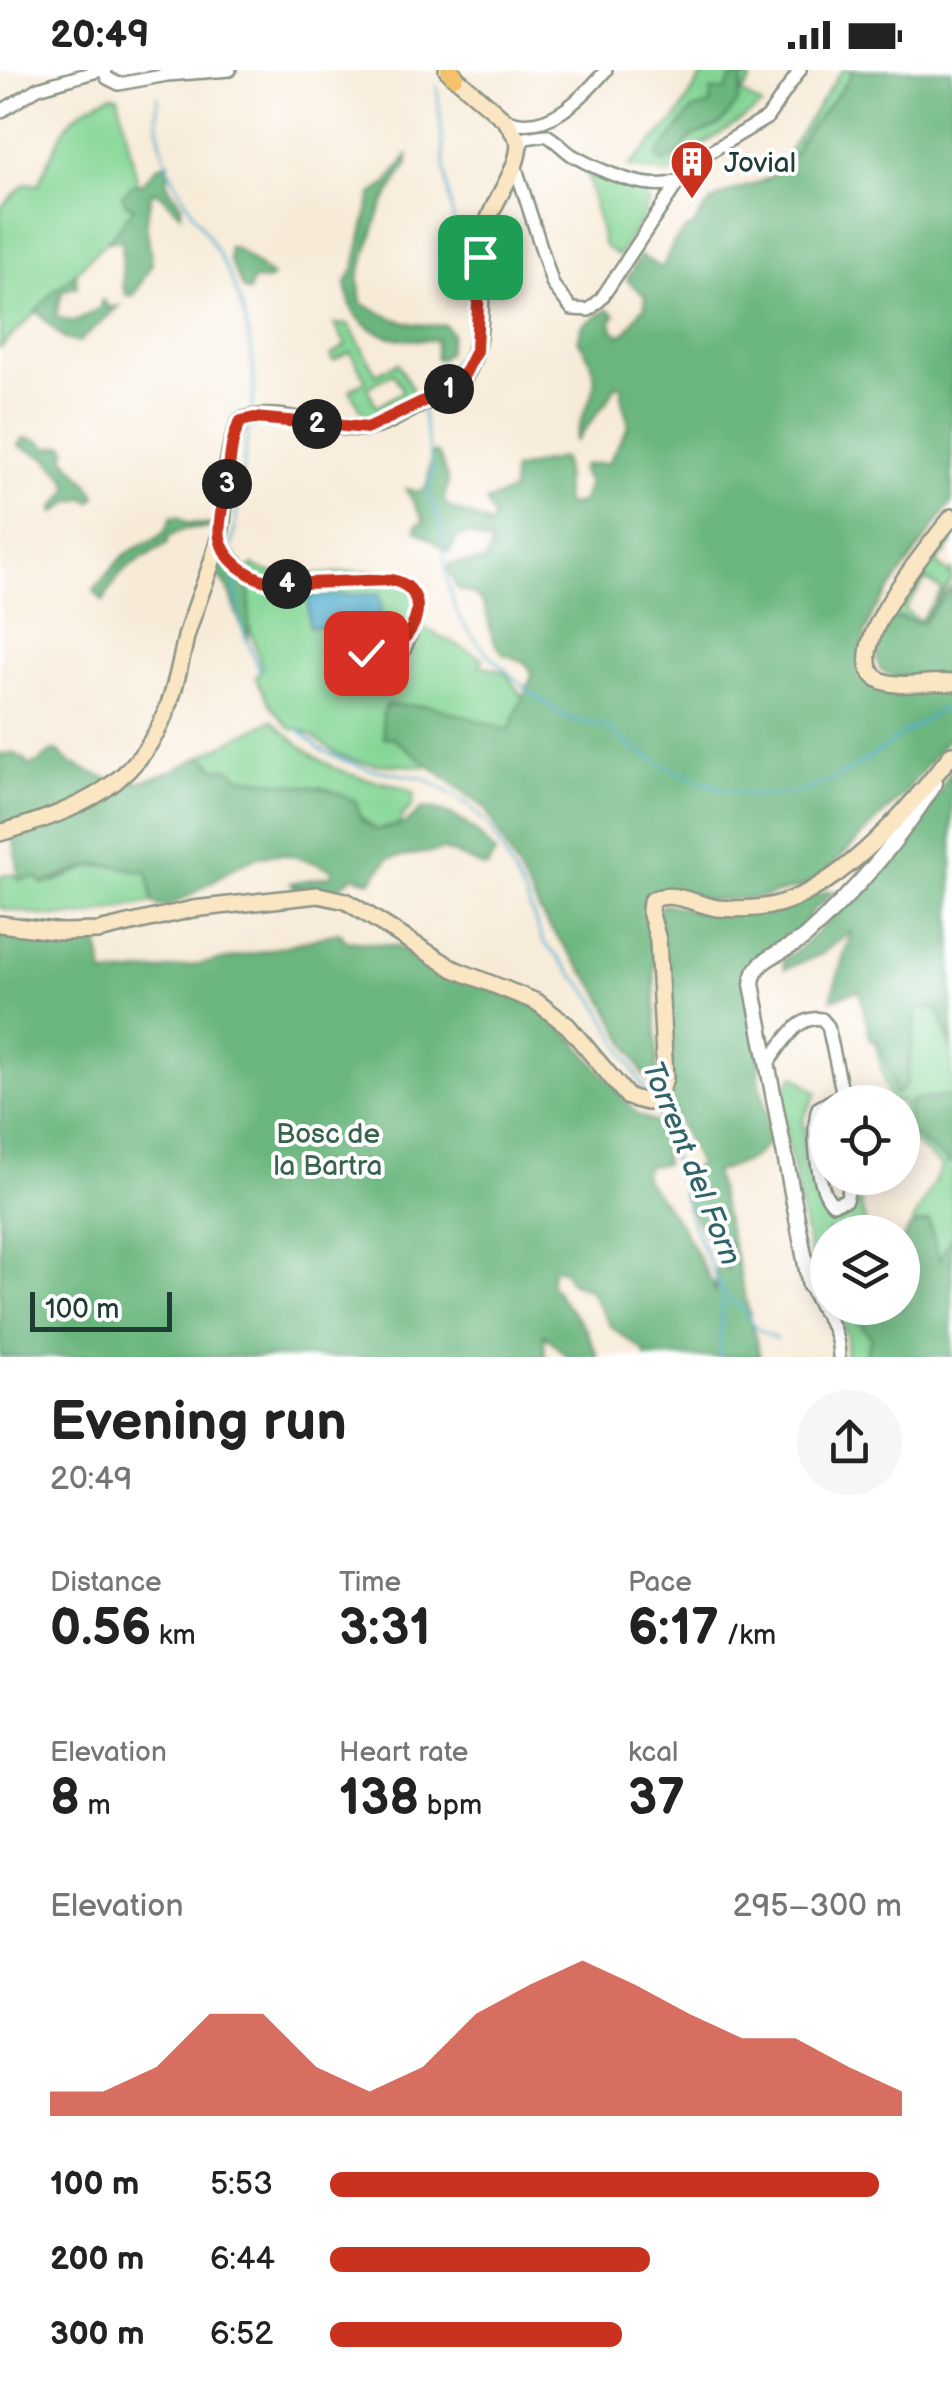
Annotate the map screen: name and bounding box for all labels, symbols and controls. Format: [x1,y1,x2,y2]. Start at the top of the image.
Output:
text: 20:49 [50,13,150,58]
building icon: Jovial [669,139,715,200]
place label: Jovial [724,147,796,180]
pin [438,215,523,300]
icon: arrive [453,230,508,285]
pin: 1 [424,364,474,414]
text: 1 [443,372,455,405]
pin: 2 [292,399,342,449]
text: 2 [309,407,325,440]
pin: 3 [202,459,252,509]
text: 3 [219,467,235,500]
pin: 4 [262,559,312,609]
text: 4 [279,567,295,600]
pin [324,611,409,696]
icon: check [339,626,394,681]
water label: Torrent del Forn [634,1056,748,1271]
map controls [810,1085,920,1325]
button: locate [810,1085,920,1195]
park label: Bosc de la Bartra [274,1118,382,1183]
button: layers [810,1215,920,1325]
scale bar [30,1287,172,1332]
text: 100 m [45,1293,119,1326]
text: Evening run [50,1389,347,1456]
button: share [797,1390,902,1495]
text: 20:49 [50,1460,132,1499]
text: Distance [50,1566,162,1599]
text: Time [339,1566,401,1599]
text: Pace [628,1566,692,1599]
text: 0.56 [50,1599,151,1659]
text: 3:31 [339,1599,430,1659]
text: 6:17 [628,1599,719,1659]
text: km [151,1619,196,1652]
text: /km [719,1619,776,1652]
text: Elevation [50,1736,167,1769]
text: Heart rate [339,1736,468,1769]
text: kcal [628,1736,678,1769]
text: 8 [50,1769,80,1829]
text: 138 [339,1769,419,1829]
text: 37 [628,1769,685,1829]
text: m [80,1789,111,1822]
text: bpm [419,1789,482,1822]
text: Elevation [50,1887,183,1926]
text: 295–300 m [733,1887,902,1926]
text: 100 m [50,2165,139,2204]
text: 5:53 [210,2165,273,2204]
text: 200 m [50,2240,144,2279]
text: 6:44 [210,2240,275,2279]
text: 300 m [50,2315,145,2354]
text: 6:52 [210,2315,273,2354]

